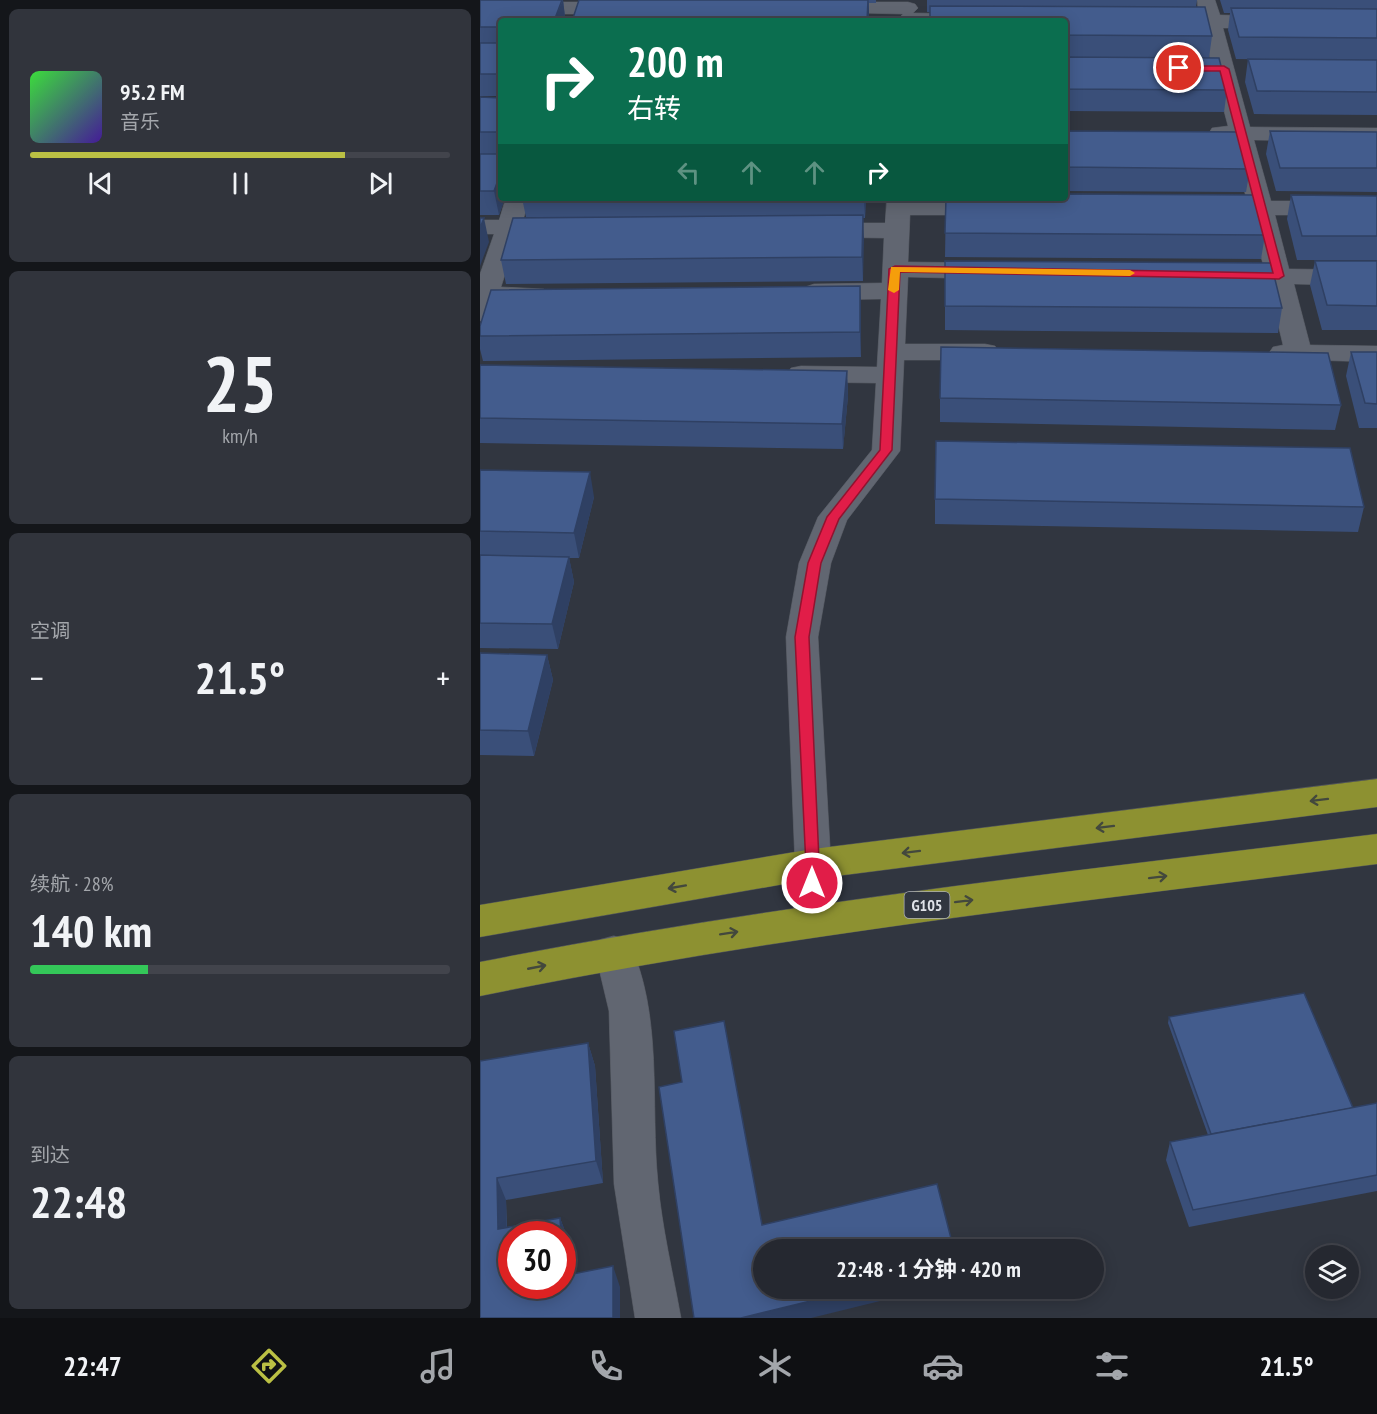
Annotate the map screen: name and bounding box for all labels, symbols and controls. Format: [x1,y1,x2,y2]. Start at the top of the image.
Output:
text: 200 m [627,34,724,89]
icon: right [528,42,606,120]
pin [1153,42,1204,93]
icon: arrive [1162,51,1195,84]
text: 95.2 FM [120,78,185,106]
text: 右转 [627,91,681,125]
text: 音乐 [120,109,160,135]
icon: left [672,156,705,189]
icon: ahead [735,156,768,189]
icon: ahead [798,156,831,189]
icon: right [861,156,894,189]
icon: previous [84,167,117,200]
icon: pause [224,167,257,200]
icon: next [364,167,397,200]
text: 25 [203,333,277,434]
text: km/h [222,423,258,449]
text: 空调 [30,618,70,644]
text: 21.5° [195,648,285,706]
text: − [30,656,44,699]
text: + [436,656,450,699]
one-way arrow [1310,795,1329,806]
one-way arrow [1095,822,1115,833]
one-way arrow [902,846,922,857]
position arrow [780,851,844,915]
text: 续航 · 28% [30,871,113,897]
one-way arrow [1147,871,1167,882]
one-way arrow [668,882,687,893]
road number: G105 [904,892,950,918]
one-way arrow [954,895,974,906]
text: 140 km [30,901,152,959]
one-way arrow [719,928,739,939]
one-way arrow [527,961,547,972]
text: 到达 [30,1142,70,1168]
text: 22:48 [30,1172,127,1230]
speed limit sign: 30 [498,1221,576,1299]
map controls [1305,1245,1359,1299]
button: layers [1305,1245,1359,1299]
text: 22:48 · 1 分钟 · 420 m [836,1255,1021,1283]
icon: directions [248,1345,290,1387]
icon: music [417,1345,459,1387]
icon: phone [585,1345,627,1387]
icon: climate [754,1345,796,1387]
icon: car [922,1345,964,1387]
icon: filters [1091,1345,1133,1387]
text: 22:47 [63,1349,122,1383]
text: 21.5° [1259,1349,1314,1383]

